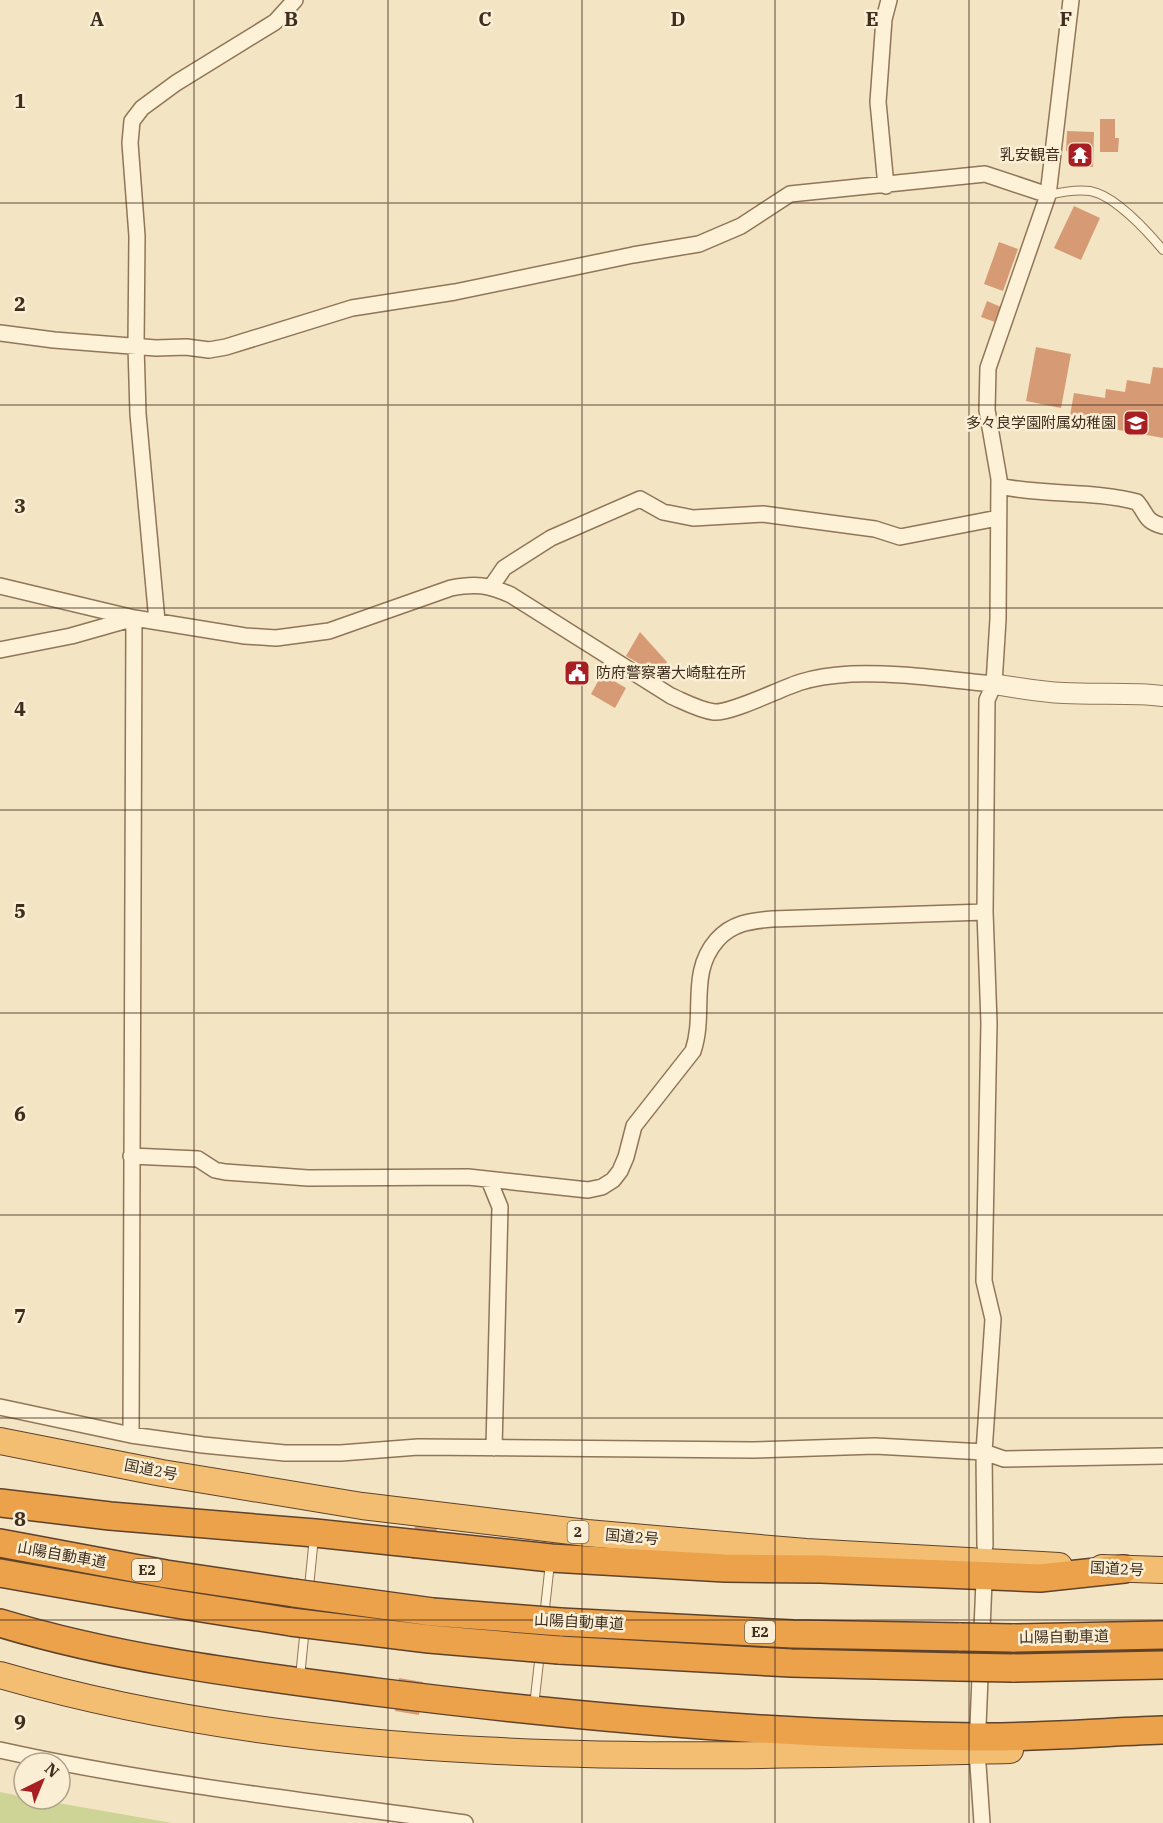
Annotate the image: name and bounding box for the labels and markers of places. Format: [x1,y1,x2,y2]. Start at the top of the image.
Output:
temple icon: 乳安観音 [1065,140,1095,170]
place label: 乳安観音 [1000,145,1060,164]
school or university icon: 多々良学園附属幼稚園 [1121,408,1151,438]
place label: 多々良学園附属幼稚園 [966,413,1116,432]
public building icon: 防府警察署大崎駐在所 [562,658,592,688]
place label: 防府警察署大崎駐在所 [596,663,746,682]

